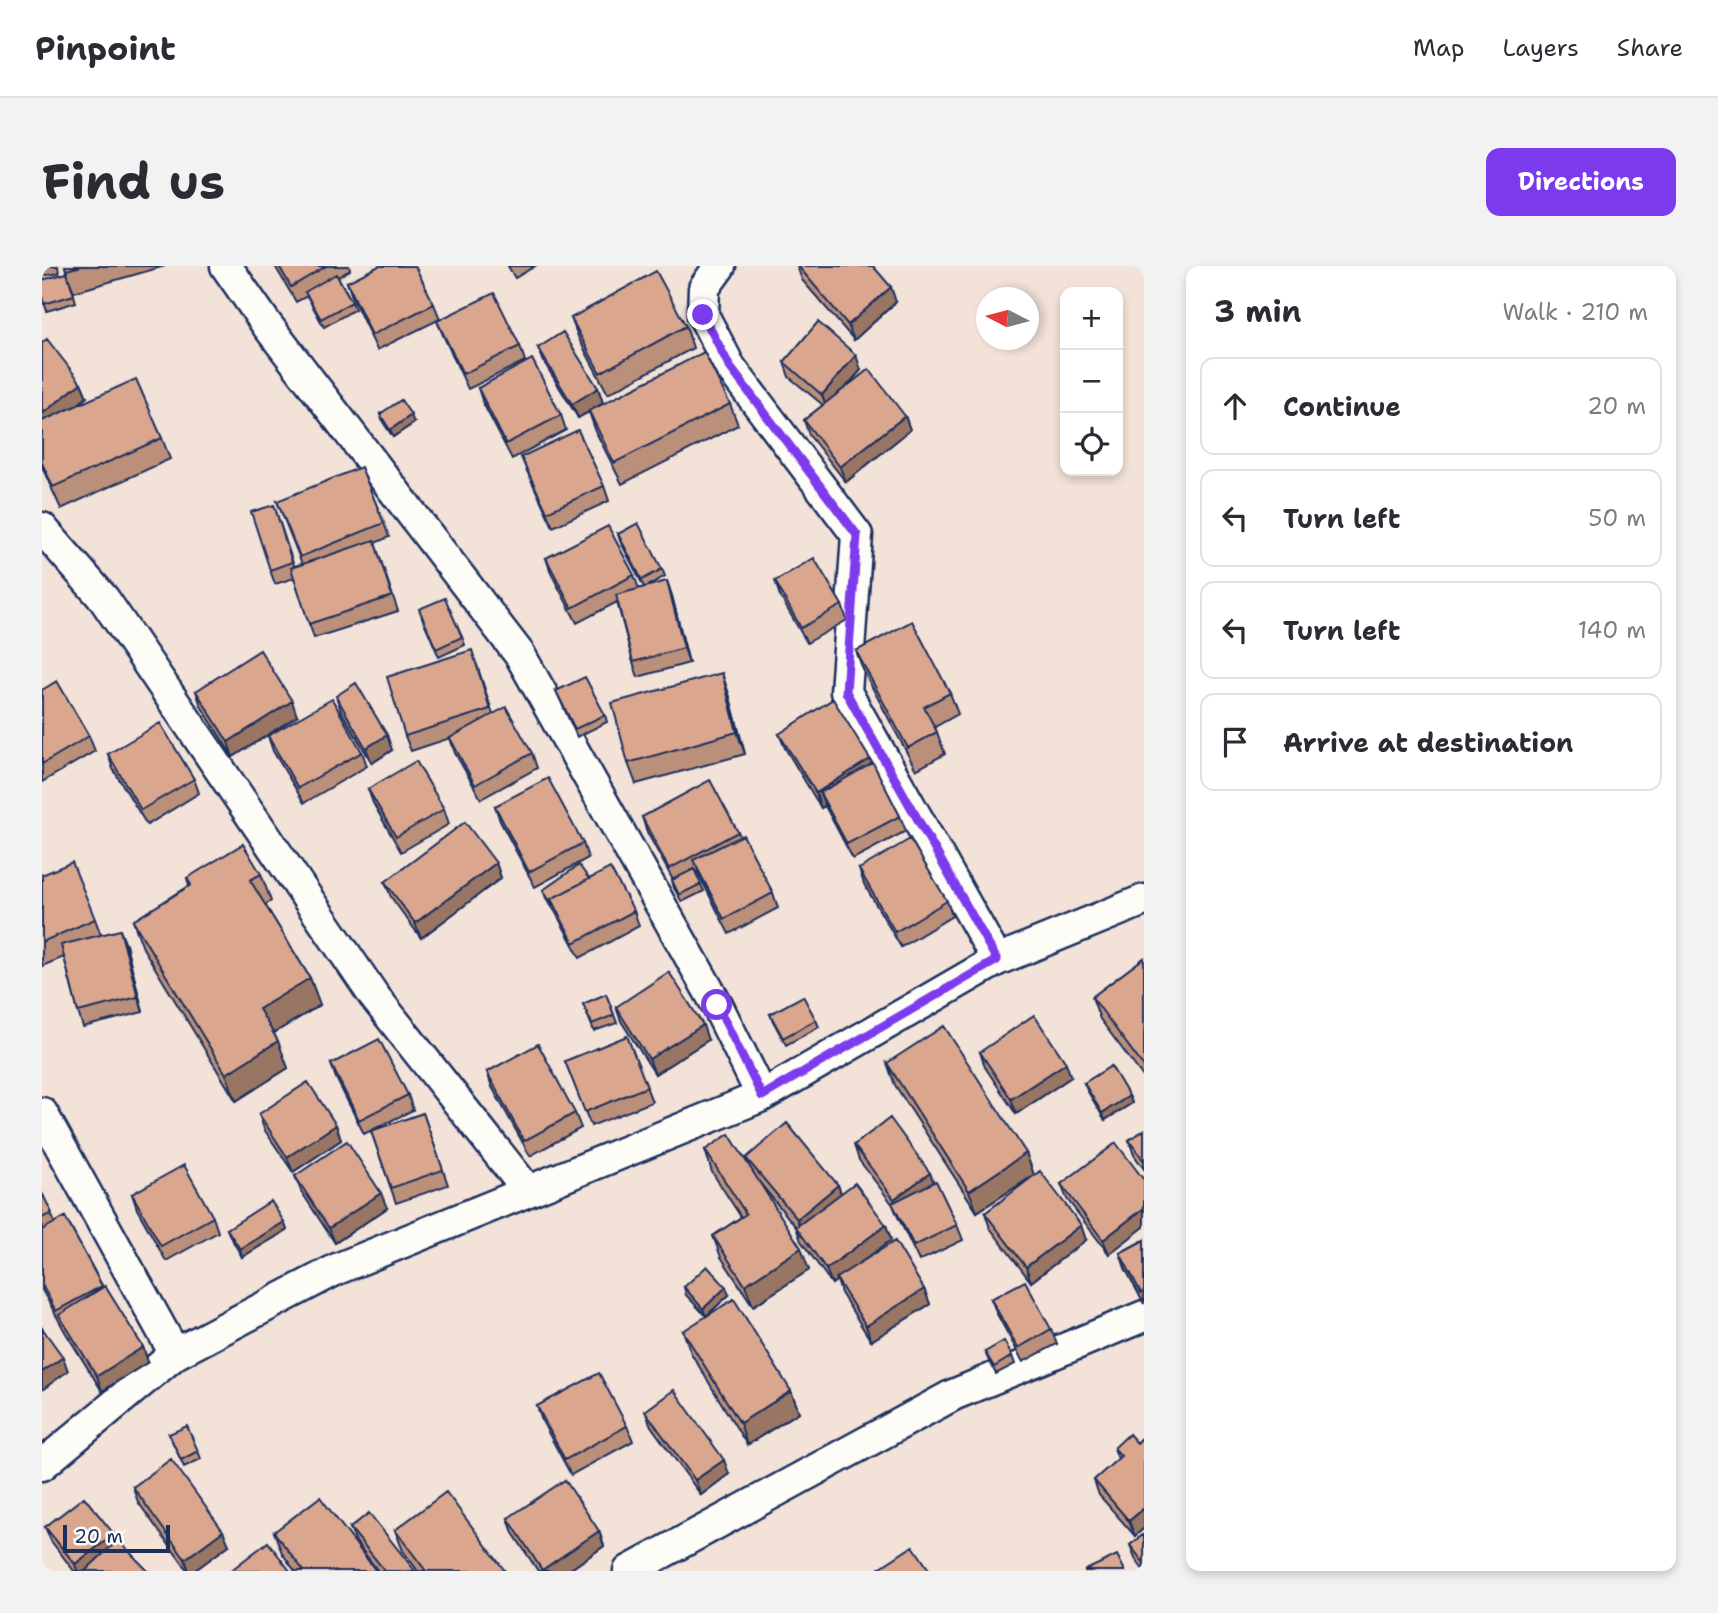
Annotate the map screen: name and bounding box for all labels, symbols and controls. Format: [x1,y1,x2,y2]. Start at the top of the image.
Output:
text: Pinpoint [35,26,176,71]
text: Map [1413,32,1464,64]
text: Layers [1502,32,1579,64]
text: Share [1617,32,1683,64]
button: Directions [1486,148,1676,216]
text: Find us [42,149,225,215]
north arrow [976,287,1039,350]
map controls [1060,287,1123,476]
button: + [1060,287,1123,350]
text: 3 min [1214,291,1301,332]
text: Walk · 210 m [1503,297,1648,327]
route end [687,299,718,330]
button: − [1060,350,1123,413]
icon: ahead [1216,387,1254,425]
text: Continue [1283,389,1401,424]
text: 20 m [1587,391,1646,421]
button: locate [1060,413,1123,476]
icon: left [1216,499,1254,537]
text: Turn left [1283,501,1400,536]
text: 50 m [1588,503,1646,533]
icon: left [1216,611,1254,649]
text: Turn left [1283,613,1400,648]
text: 140 m [1578,615,1646,645]
icon: arrive [1216,723,1254,761]
text: Arrive at destination [1283,725,1573,760]
route start [701,989,732,1020]
scale bar [63,1522,170,1554]
text: 20 m [74,1524,123,1549]

